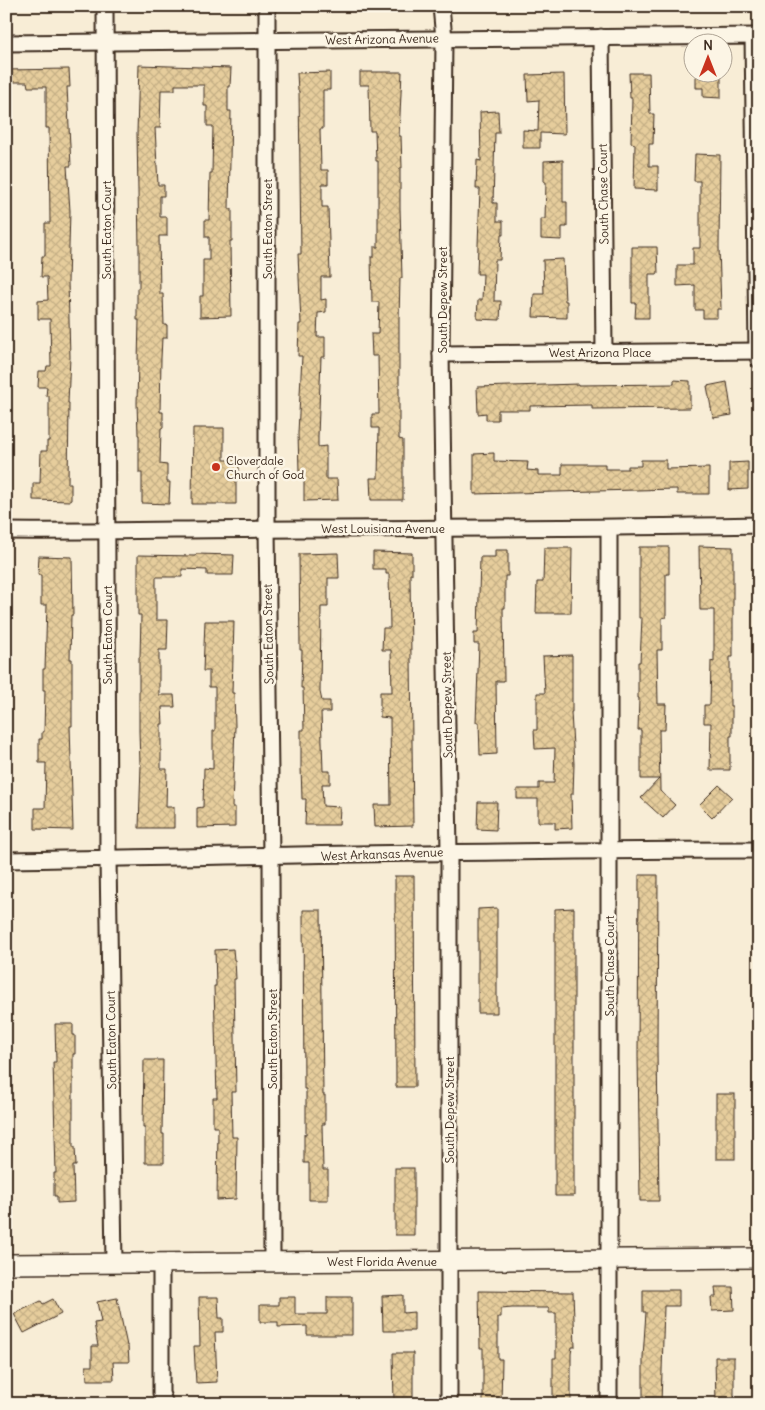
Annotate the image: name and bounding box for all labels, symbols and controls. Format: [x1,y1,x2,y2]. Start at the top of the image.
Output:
street label: West Arizona Avenue [325,31,439,47]
north arrow [682,32,732,82]
text: N [703,36,713,54]
street label: South Chase Court [595,143,611,245]
street label: South Eaton Street [260,179,275,279]
street label: South Eaton Court [99,180,114,280]
street label: South Depew Street [435,247,450,353]
street label: West Arizona Place [549,345,651,360]
place label: Cloverdale Church of God [226,453,304,482]
marker: Cloverdale Church of God [210,461,222,473]
street label: West Louisiana Avenue [321,521,445,536]
street label: South Eaton Street [260,584,276,684]
street label: South Eaton Court [100,585,115,685]
street label: South Depew Street [439,651,455,759]
street label: West Arkansas Avenue [320,844,444,864]
street label: South Chase Court [602,915,617,1017]
street label: South Eaton Street [265,989,280,1089]
street label: South Eaton Court [103,990,119,1090]
street label: South Depew Street [442,1057,457,1163]
street label: West Florida Avenue [327,1254,437,1269]

